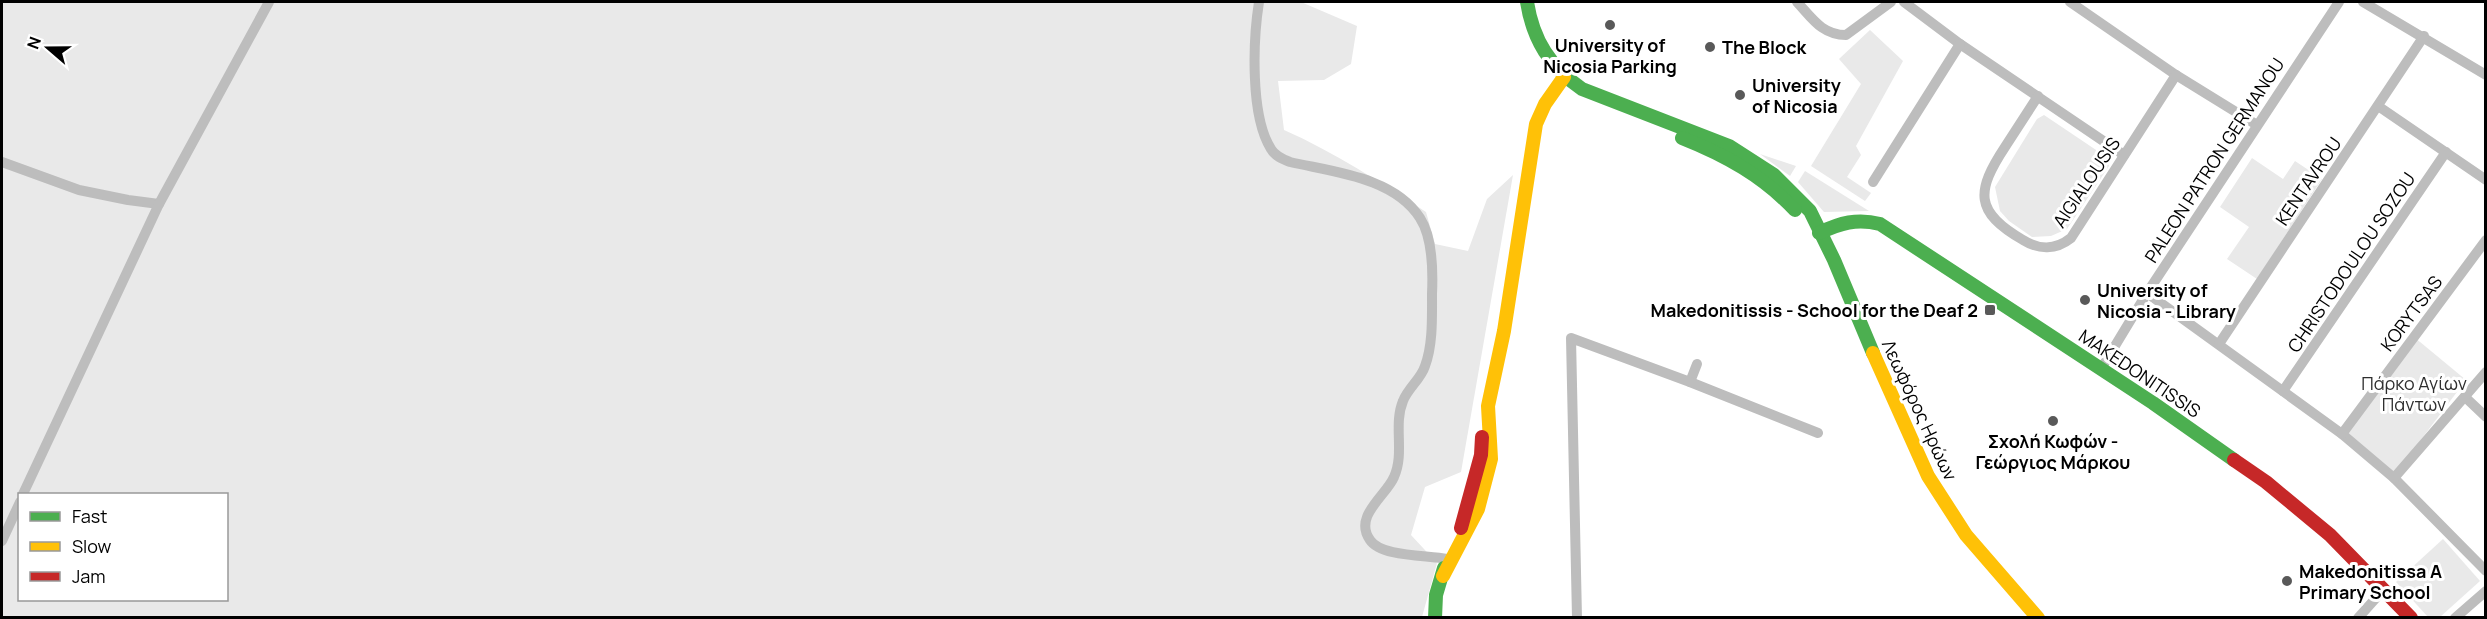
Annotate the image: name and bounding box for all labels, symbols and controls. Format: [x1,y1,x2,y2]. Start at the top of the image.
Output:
north arrow [18,18,78,78]
marker: University of Nicosia Parking [1603,18,1617,32]
place label: University of Nicosia Parking [1543,33,1677,78]
text: N [22,34,46,52]
place label: The Block [1722,35,1808,59]
marker: The Block [1703,40,1717,54]
street label: PALEON PATRON GERMANOU [2139,53,2289,267]
place label: University of Nicosia [1752,73,1841,118]
marker: University of Nicosia [1733,88,1747,102]
street label: AIGIALOUSIS [2047,132,2125,232]
street label: KENTAVROU [2270,132,2346,230]
street label: CHRISTODOULOU SOZOU [2282,167,2420,357]
street label: KORYTSAS [2375,270,2447,356]
place label: University of Nicosia - Library [2097,278,2236,323]
marker: University of Nicosia - Library [2078,293,2092,307]
place label: Makedonitissis - School for the Deaf 2 [1651,298,1978,322]
marker: Makedonitissis - School for the Deaf 2 [1983,303,1997,317]
street label: MAKEDONITISSIS [2074,323,2206,423]
street label: Λεωφόρος Ηρώων [1877,336,1963,484]
park label: Πάρκο Αγίων Πάντων [2361,371,2467,416]
marker: Σχολή Κωφών - Γεώργιος Μάρκου [2046,414,2060,428]
place label: Σχολή Κωφών - Γεώργιος Μάρκου [1976,429,2130,474]
legend [18,493,228,601]
text: Fast [72,504,107,528]
text: Slow [72,534,112,558]
place label: Makedonitissa A Primary School [2299,559,2442,604]
text: Jam [72,564,106,588]
marker: Makedonitissa A Primary School [2280,574,2294,588]

